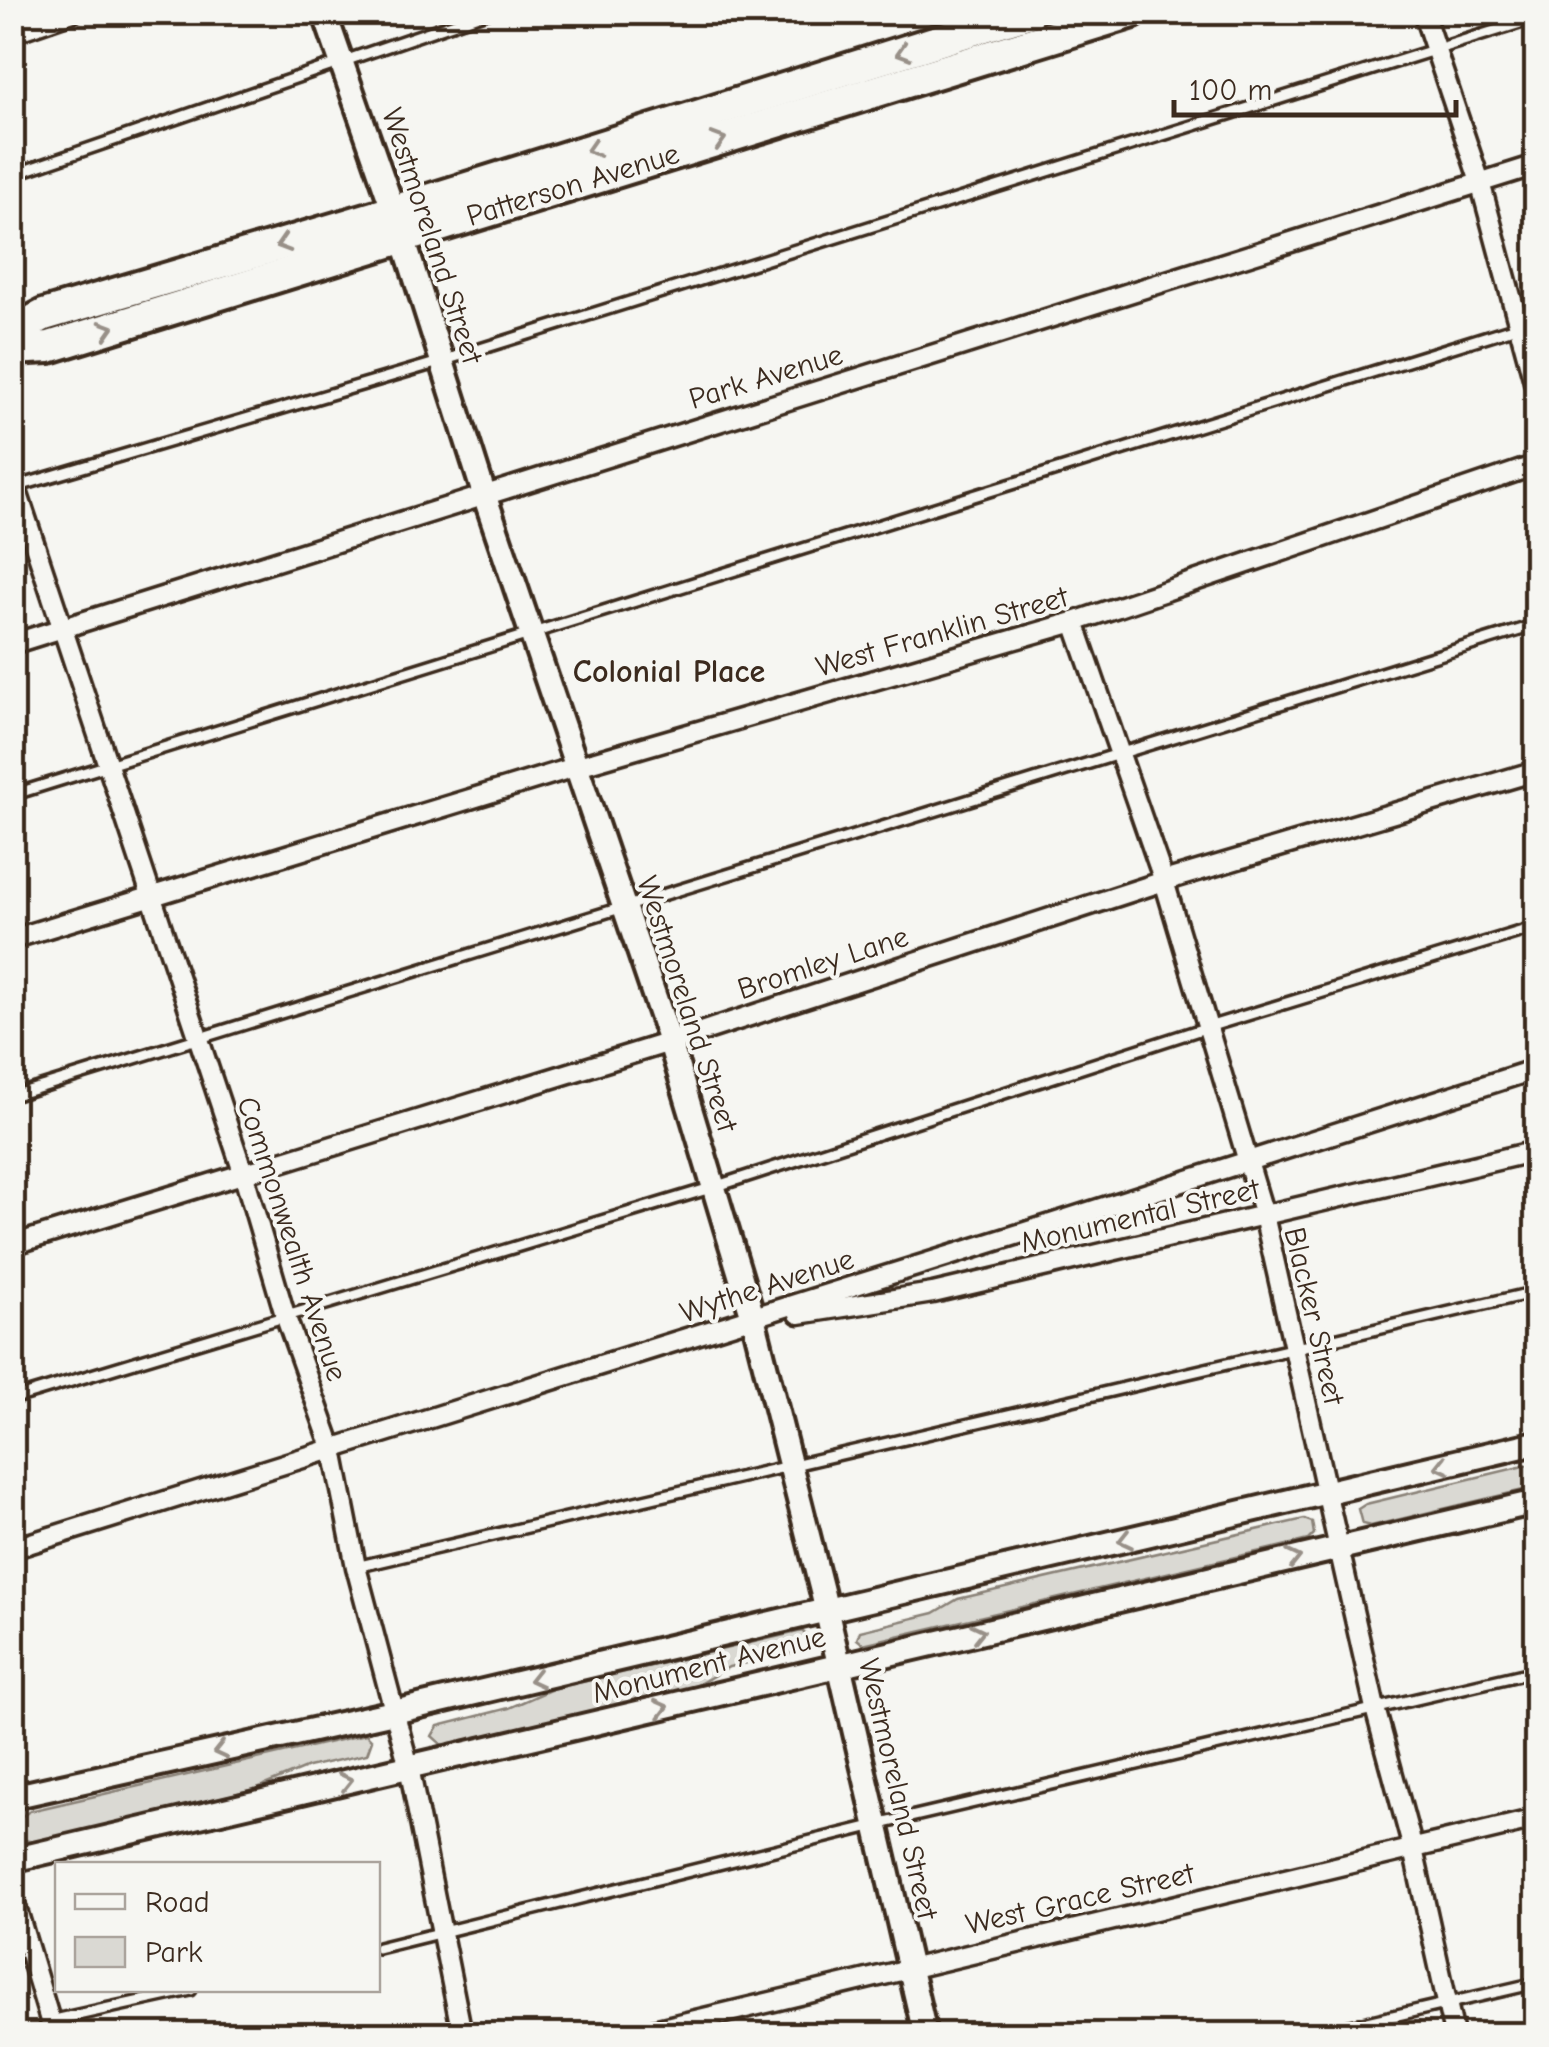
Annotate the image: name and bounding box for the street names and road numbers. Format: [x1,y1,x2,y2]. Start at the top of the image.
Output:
street label: Westmoreland Street [374,104,490,370]
street label: Patterson Avenue [462,136,684,234]
street label: Park Avenue [685,337,847,417]
street label: West Franklin Street [812,579,1073,685]
street label: Westmoreland Street [629,872,745,1138]
street label: Bromley Lane [733,919,913,1007]
street label: Commonwealth Avenue [229,1092,355,1386]
street label: Monumental Street [1017,1171,1264,1261]
street label: Blacker Street [1277,1224,1352,1410]
street label: Wythe Avenue [676,1241,858,1331]
street label: Monument Avenue [589,1619,829,1711]
street label: Westmoreland Street [851,1655,945,1924]
street label: West Grace Street [963,1855,1199,1942]

